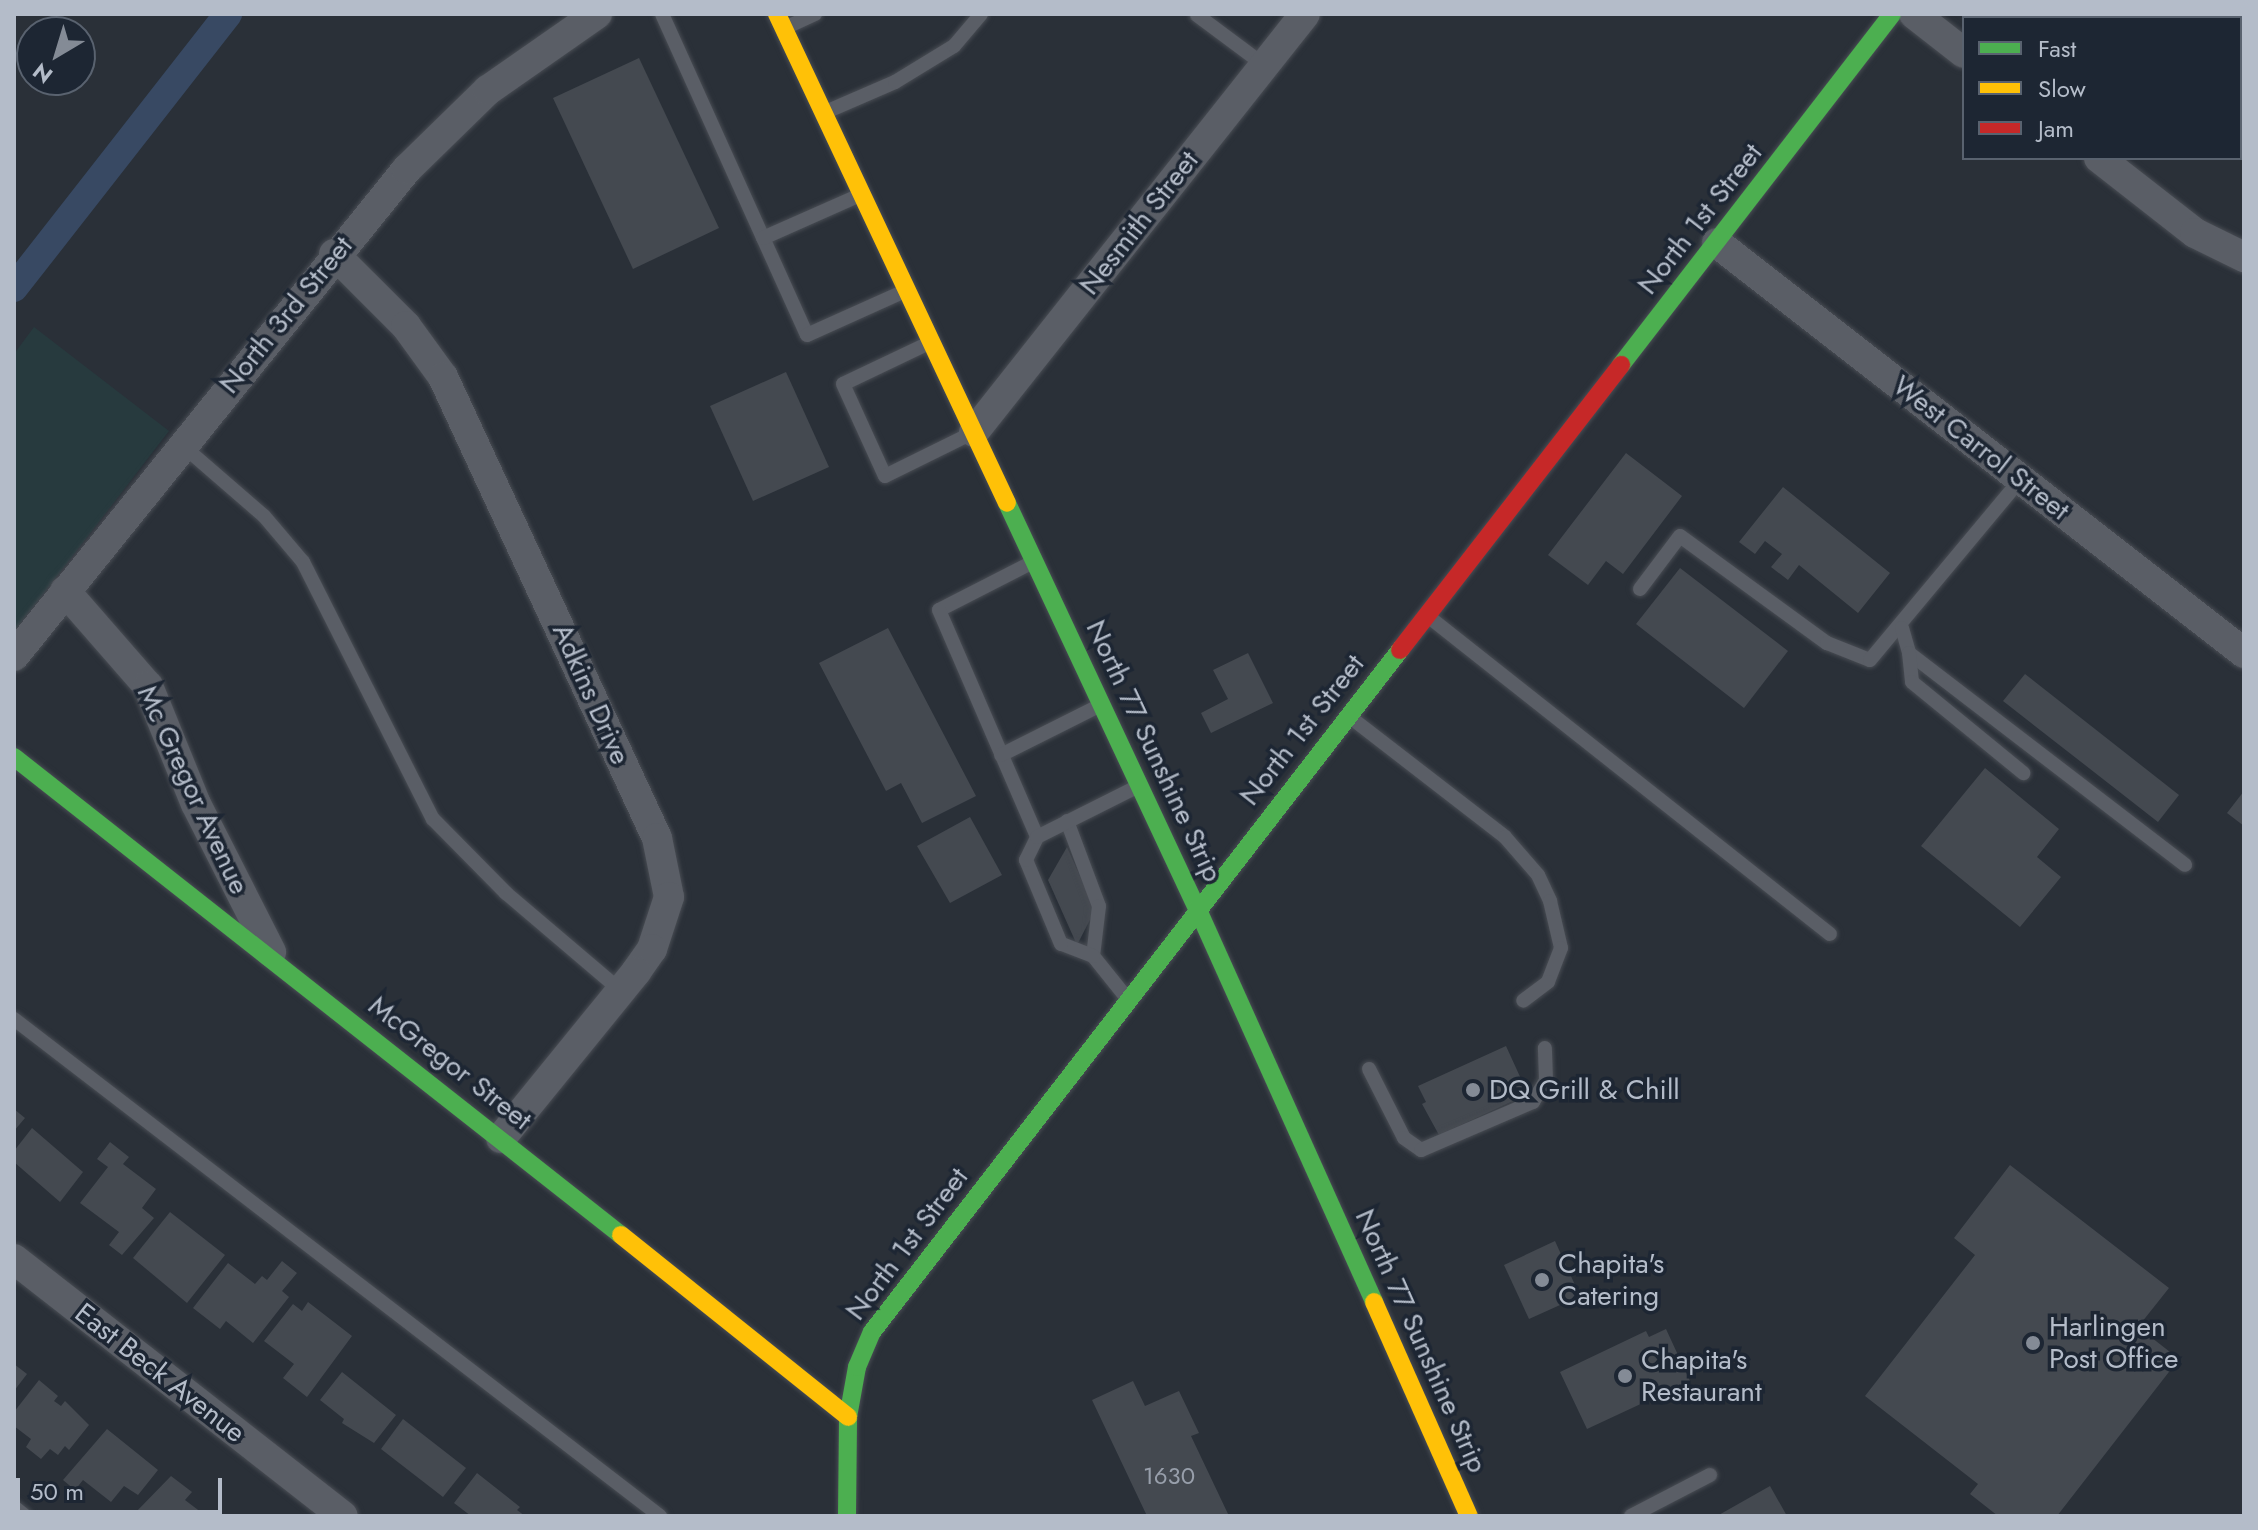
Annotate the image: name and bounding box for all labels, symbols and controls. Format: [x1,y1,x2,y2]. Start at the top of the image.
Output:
north arrow [16,16,96,96]
legend [1962,16,2242,160]
text: Fast [2038,31,2076,66]
text: N [26,55,59,91]
text: Slow [2038,71,2086,106]
text: Jam [2038,111,2074,146]
street label: North 1st Street [1631,137,1769,301]
street label: Nesmith Street [1072,144,1206,302]
street label: North 3rd Street [212,230,360,400]
street label: West Carrol Street [1886,369,2076,527]
street label: North 77 Sunshine Strip [1079,615,1229,887]
street label: Adkins Drive [545,618,637,770]
street label: North 1st Street [1233,648,1371,812]
street label: Mc Gregor Avenue [130,680,256,900]
street label: McGregor Street [362,989,538,1137]
place label: DQ Grill & Chill [1489,1073,1680,1107]
marker: DQ Grill & Chill [1464,1081,1482,1099]
street label: North 1st Street [839,1161,975,1327]
street label: North 77 Sunshine Strip [1348,1204,1494,1478]
place label: Chapita's Catering [1558,1247,1664,1313]
marker: Chapita's Catering [1533,1271,1551,1289]
street label: East Beck Avenue [68,1296,252,1450]
place label: Harlingen Post Office [2049,1310,2178,1376]
marker: Harlingen Post Office [2024,1334,2042,1352]
place label: Chapita's Restaurant [1641,1343,1762,1409]
marker: Chapita's Restaurant [1616,1367,1634,1385]
scale bar [20,1462,226,1512]
house number: 1630 [1143,1462,1195,1490]
text: 50 m [30,1474,84,1509]

